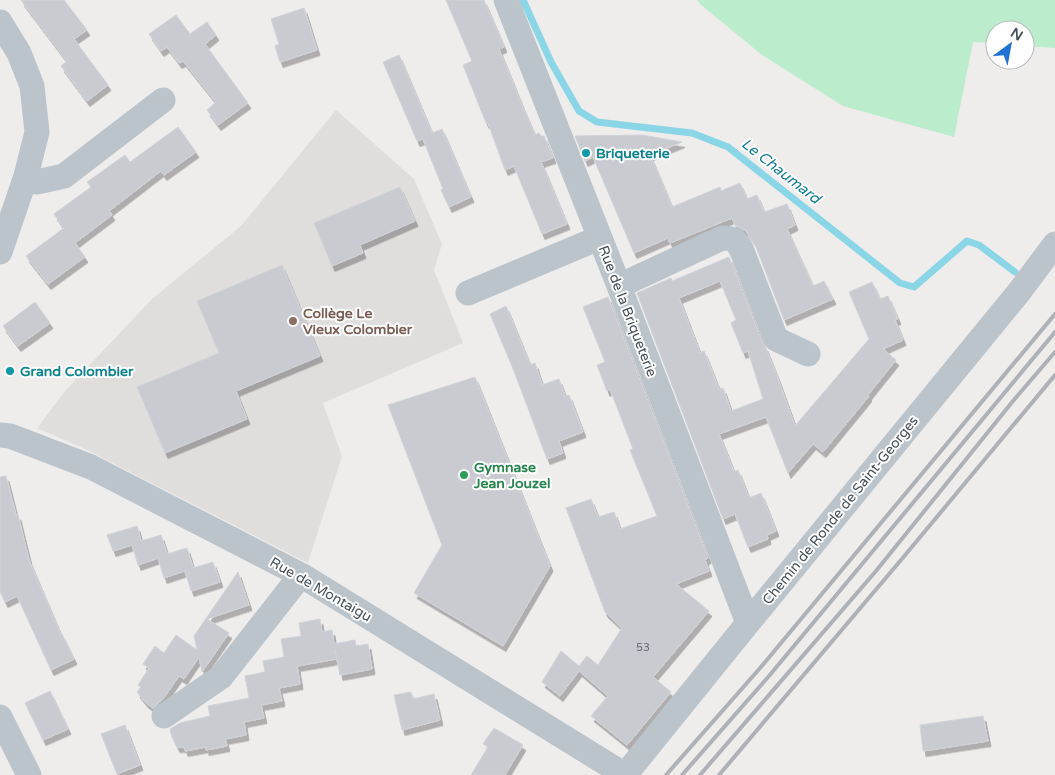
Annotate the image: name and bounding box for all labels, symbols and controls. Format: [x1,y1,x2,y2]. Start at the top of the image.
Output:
north arrow [985,20,1035,70]
text: N [1007,24,1026,45]
water label: Le Chaumard [738,135,825,208]
place label: Briqueterie [596,145,670,162]
marker: Briqueterie [580,147,592,159]
street label: Rue de la Briqueterie [595,243,660,379]
place label: Collège Le Vieux Colombier [303,305,413,338]
marker: Collège Le Vieux Colombier [287,315,299,327]
place label: Grand Colombier [20,363,134,380]
marker: Grand Colombier [4,365,16,377]
street label: Chemin de Ronde de Saint-Georges [759,412,922,608]
place label: Gymnase Jean Jouzel [473,459,550,492]
marker: Gymnase Jean Jouzel [458,469,470,481]
street label: Rue de Montaigu [267,553,375,625]
house number: 53 [636,641,650,654]

